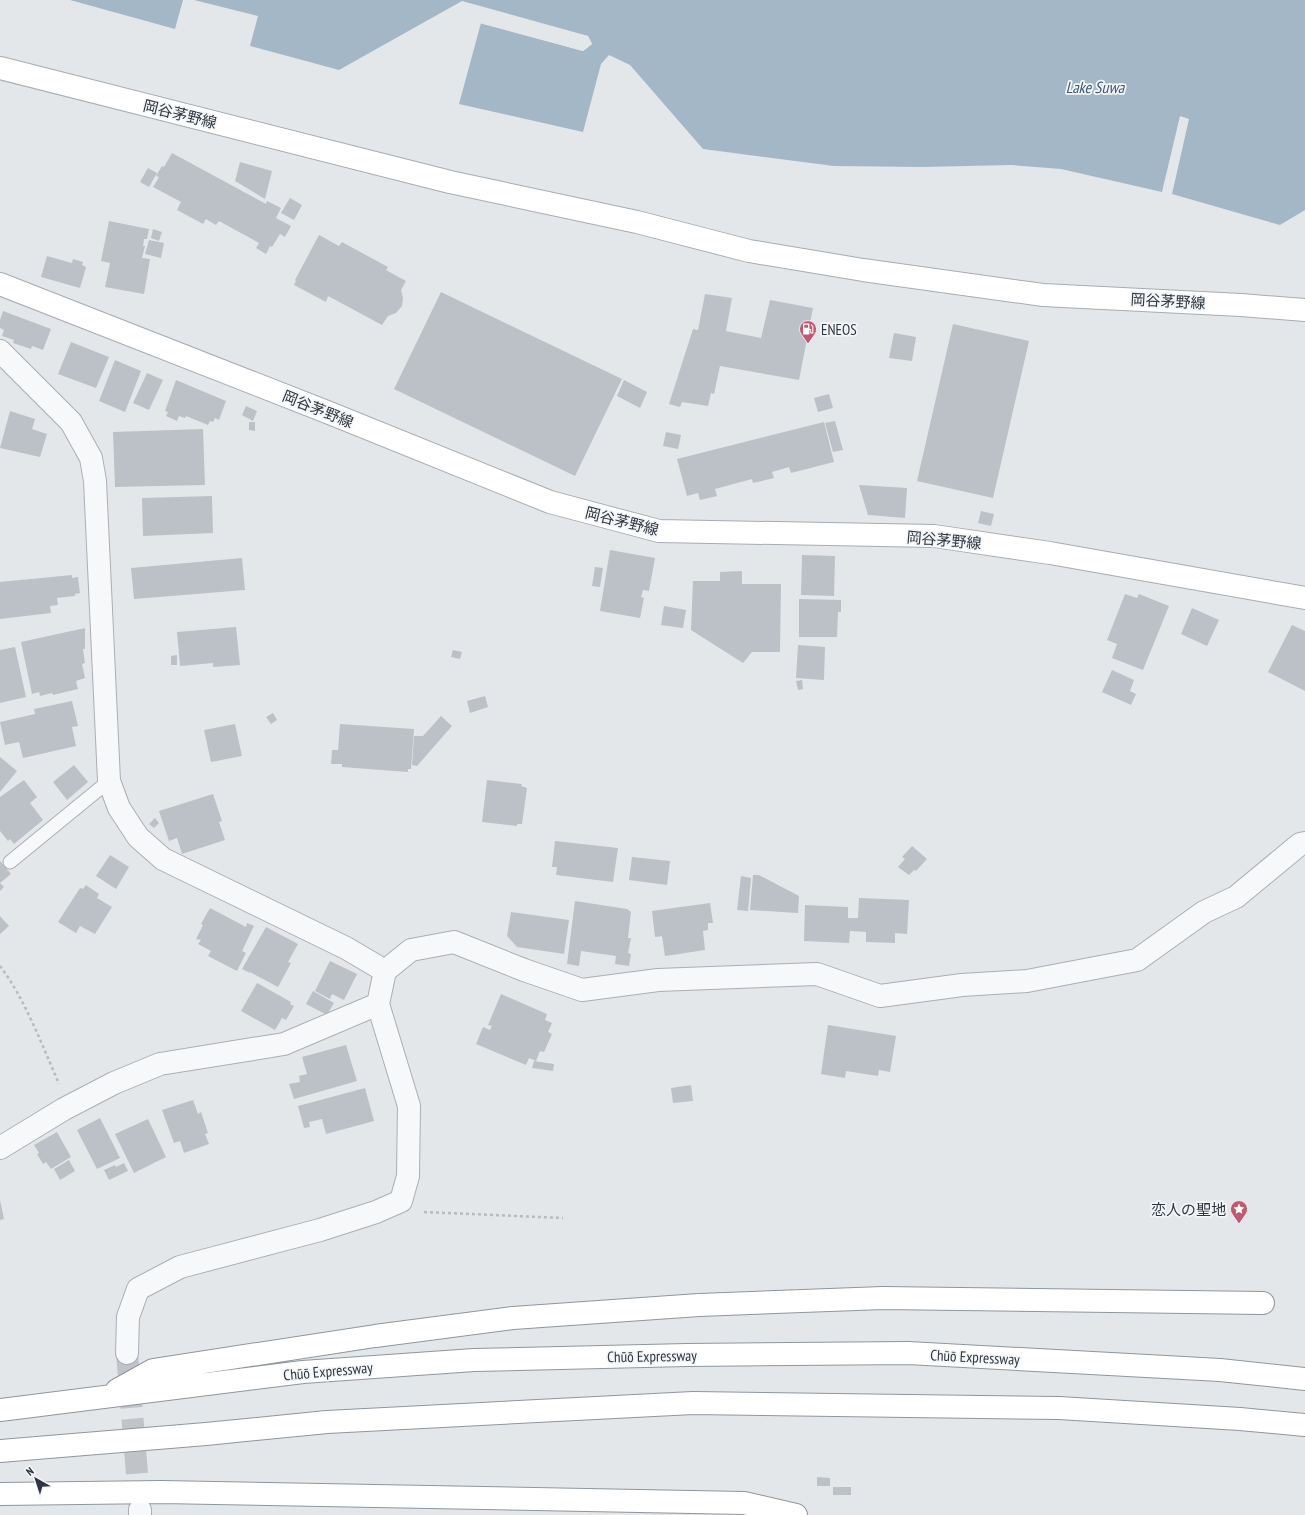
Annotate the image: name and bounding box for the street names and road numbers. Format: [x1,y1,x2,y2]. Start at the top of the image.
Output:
street label: 岡谷茅野線 [141,96,219,132]
street label: 岡谷茅野線 [1130,290,1206,312]
street label: 岡谷茅野線 [280,386,356,432]
street label: 岡谷茅野線 [583,503,661,539]
street label: 岡谷茅野線 [906,527,982,553]
street label: Chūō Expressway [930,1345,1021,1369]
street label: Chūō Expressway [607,1346,697,1366]
street label: Chūō Expressway [282,1358,374,1384]

